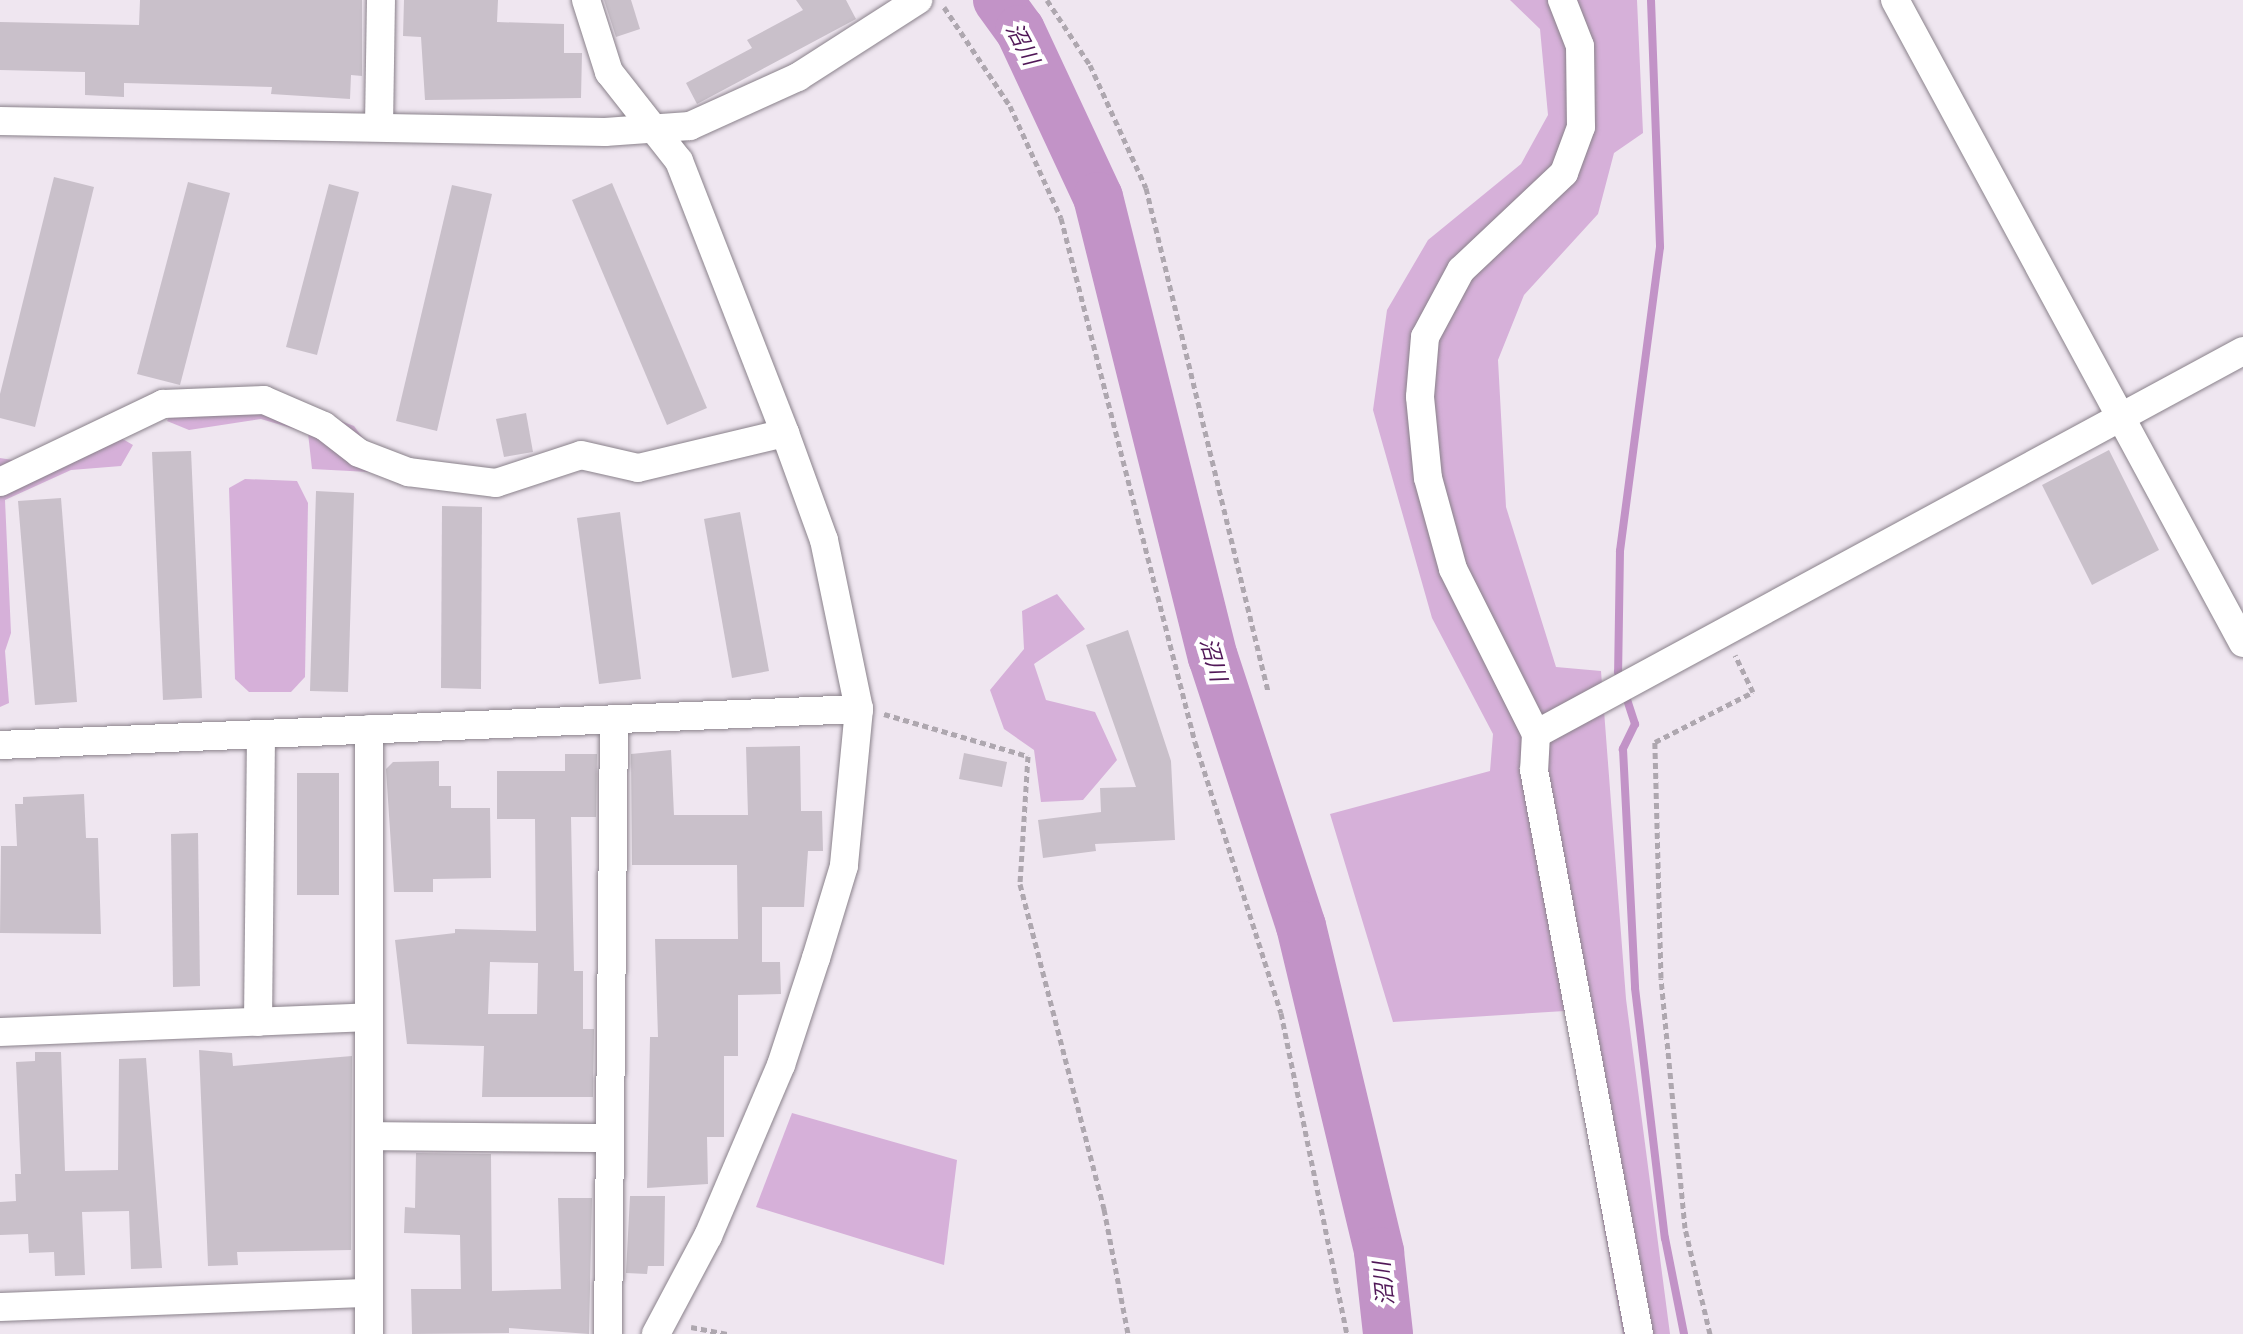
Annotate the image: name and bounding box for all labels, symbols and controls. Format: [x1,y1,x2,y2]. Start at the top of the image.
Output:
water label: 沼川 [1002,17,1046,69]
water label: 沼川 [1196,634,1234,684]
water label: 沼川 [1367,1261,1397,1307]

